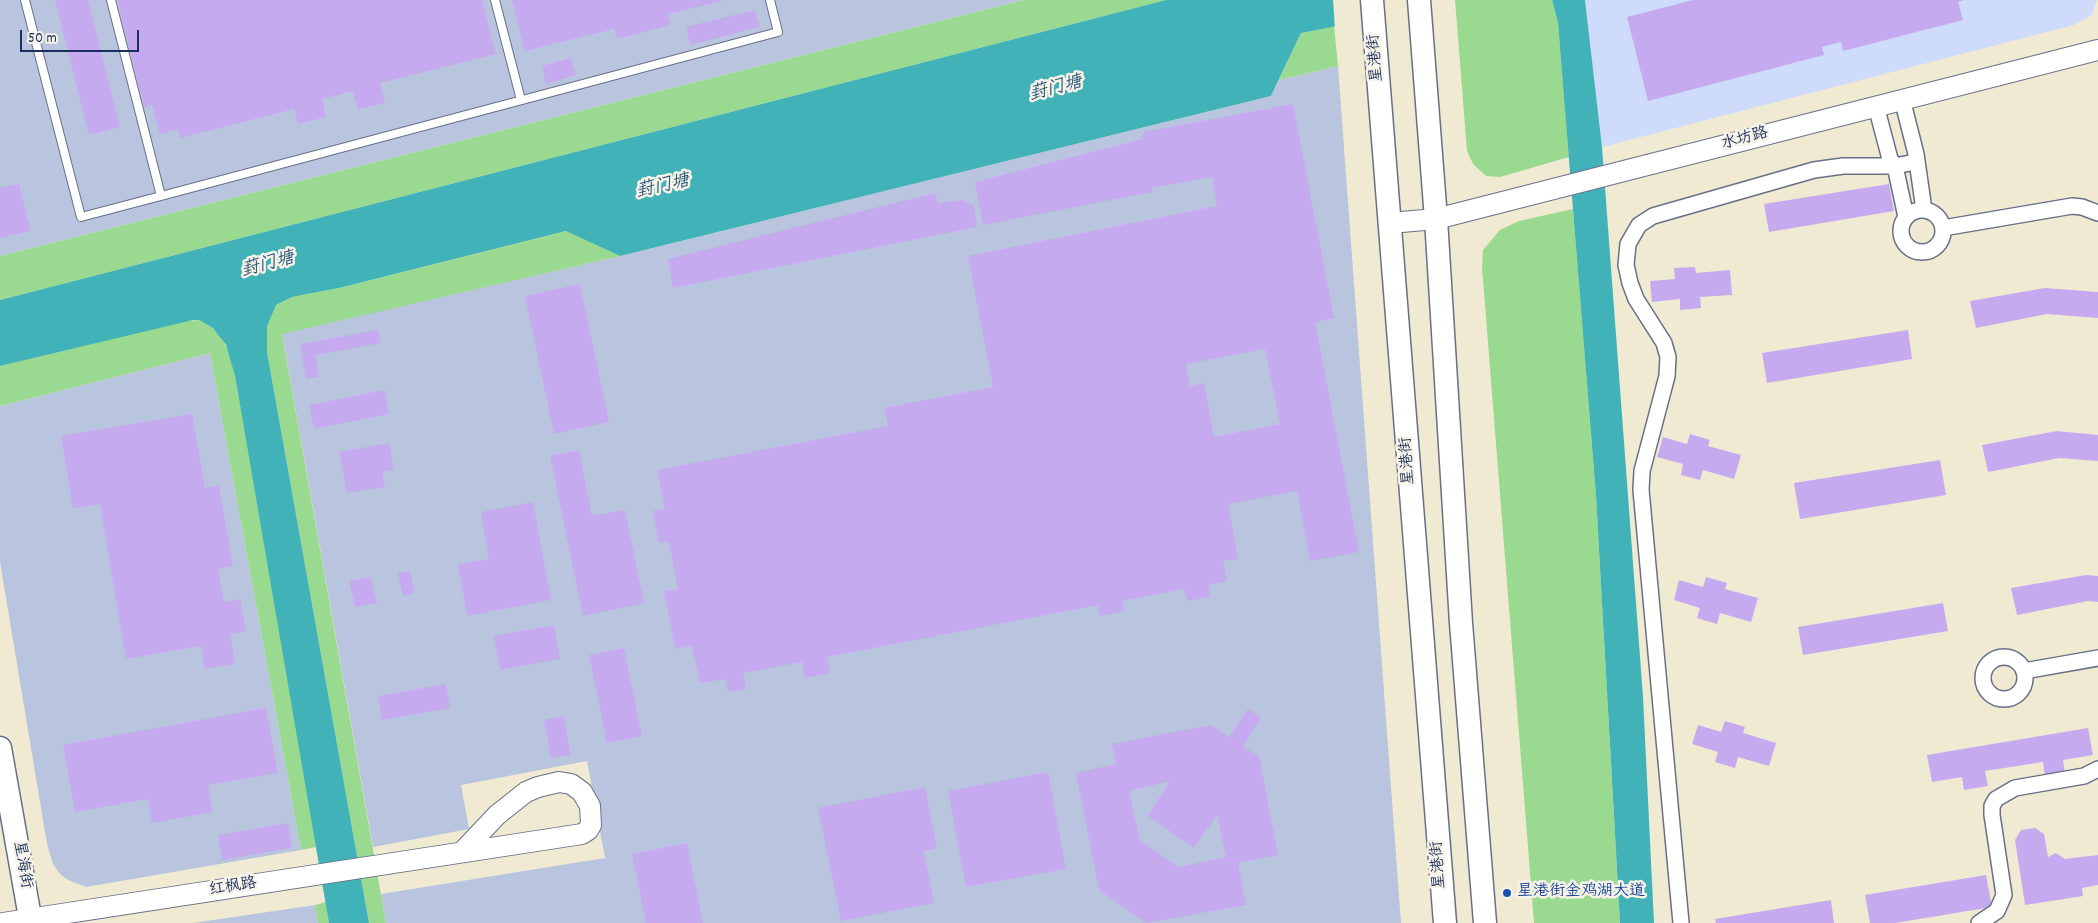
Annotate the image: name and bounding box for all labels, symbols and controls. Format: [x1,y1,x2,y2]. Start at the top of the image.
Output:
scale bar [22,20,141,52]
text: 50 m [28,28,57,50]
street label: 星港街 [1365,33,1389,83]
water label: 葑门塘 [1027,73,1085,107]
street label: 水坊路 [1719,125,1771,155]
water label: 葑门塘 [634,172,692,204]
water label: 葑门塘 [239,249,297,283]
street label: 星港街 [1398,436,1420,486]
street label: 星海街 [7,840,35,890]
street label: 星港街 [1429,840,1451,890]
street label: 红枫路 [208,875,258,901]
place label: 星港街金鸡湖大道 [1517,883,1645,903]
marker: 星港街金鸡湖大道 [1501,887,1513,899]

